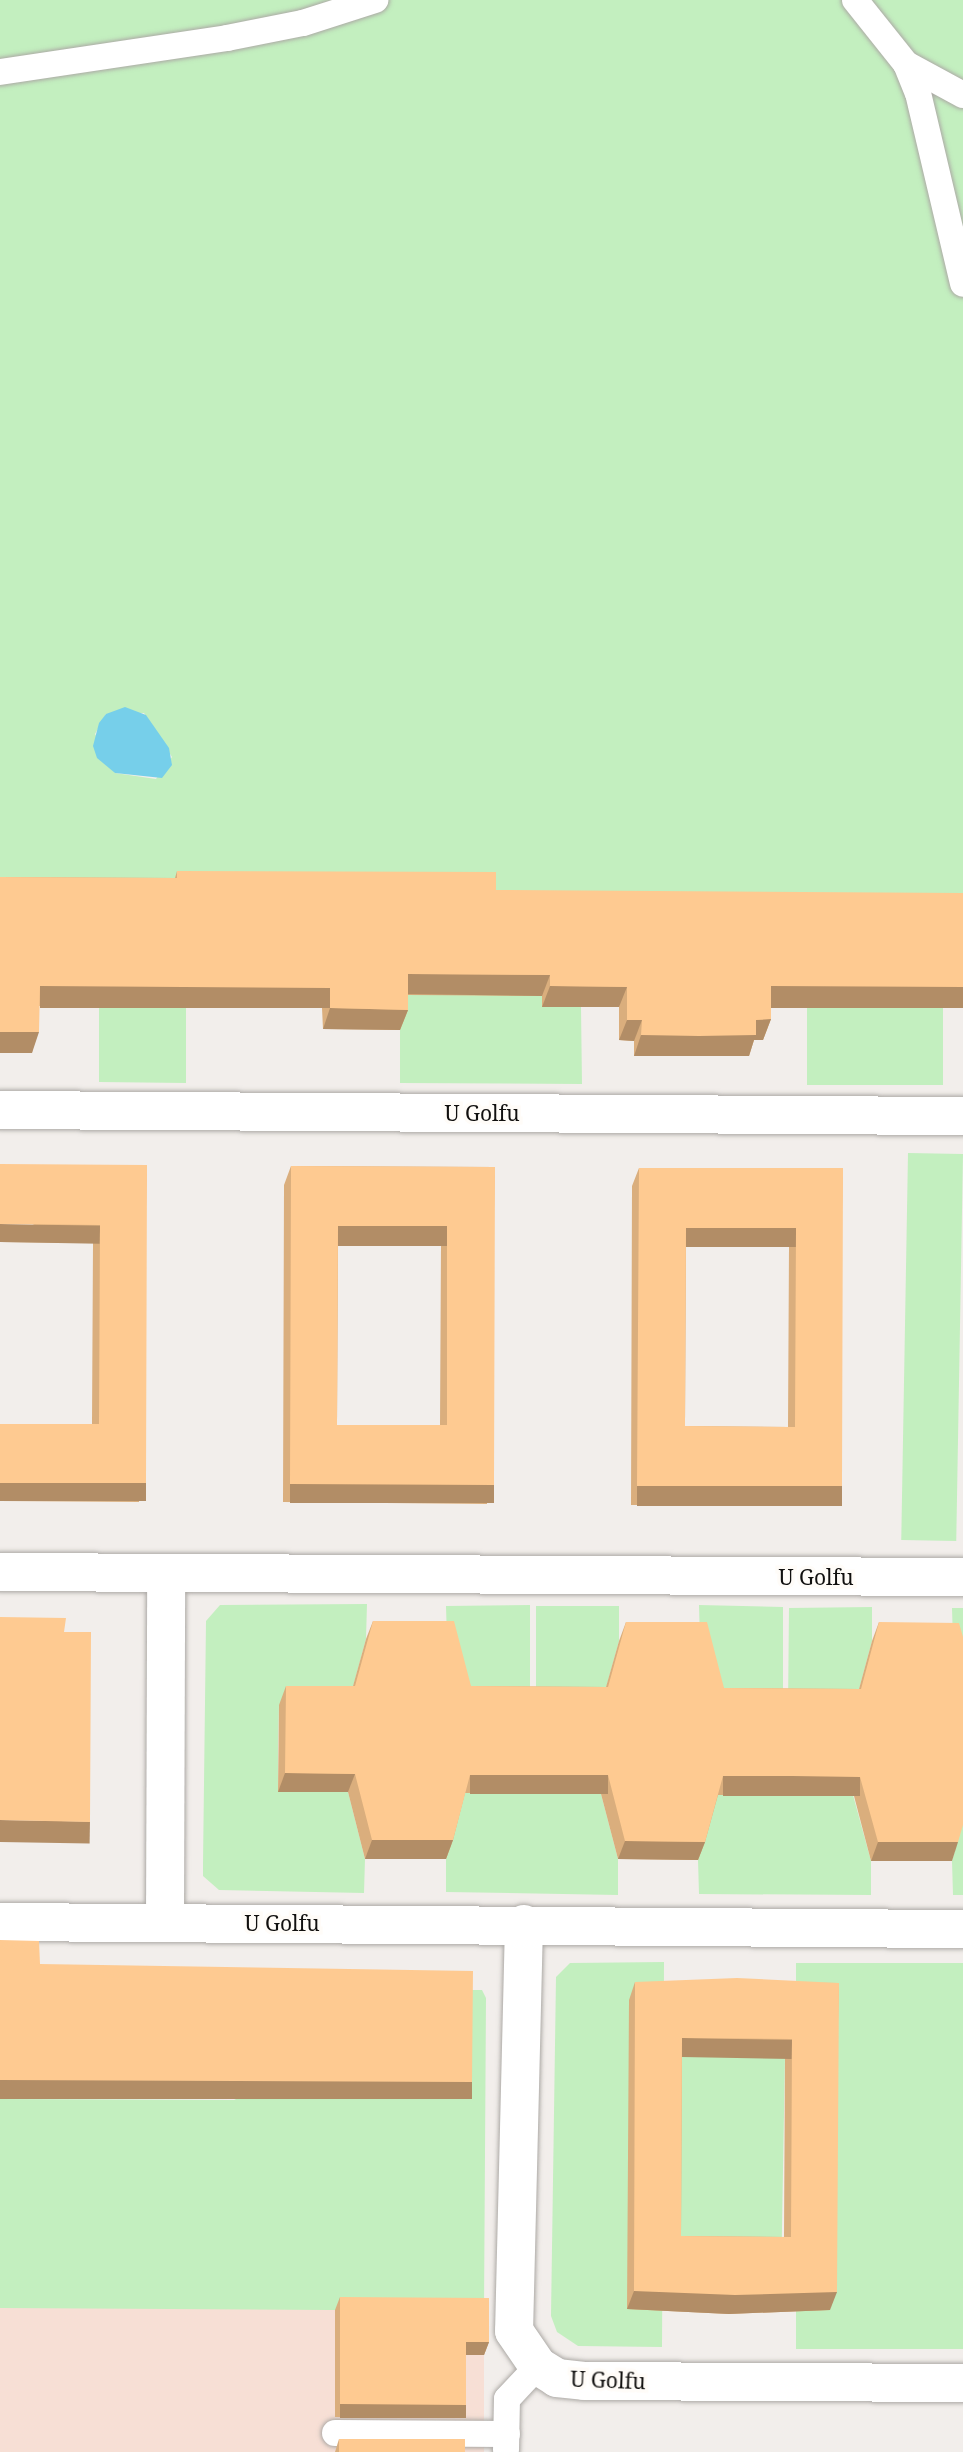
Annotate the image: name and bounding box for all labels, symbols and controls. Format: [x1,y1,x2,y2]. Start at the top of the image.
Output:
street label: U Golfu [444,1100,520,1126]
street label: U Golfu [778,1564,854,1590]
street label: U Golfu [244,1910,320,1936]
street label: U Golfu [570,2366,646,2394]

